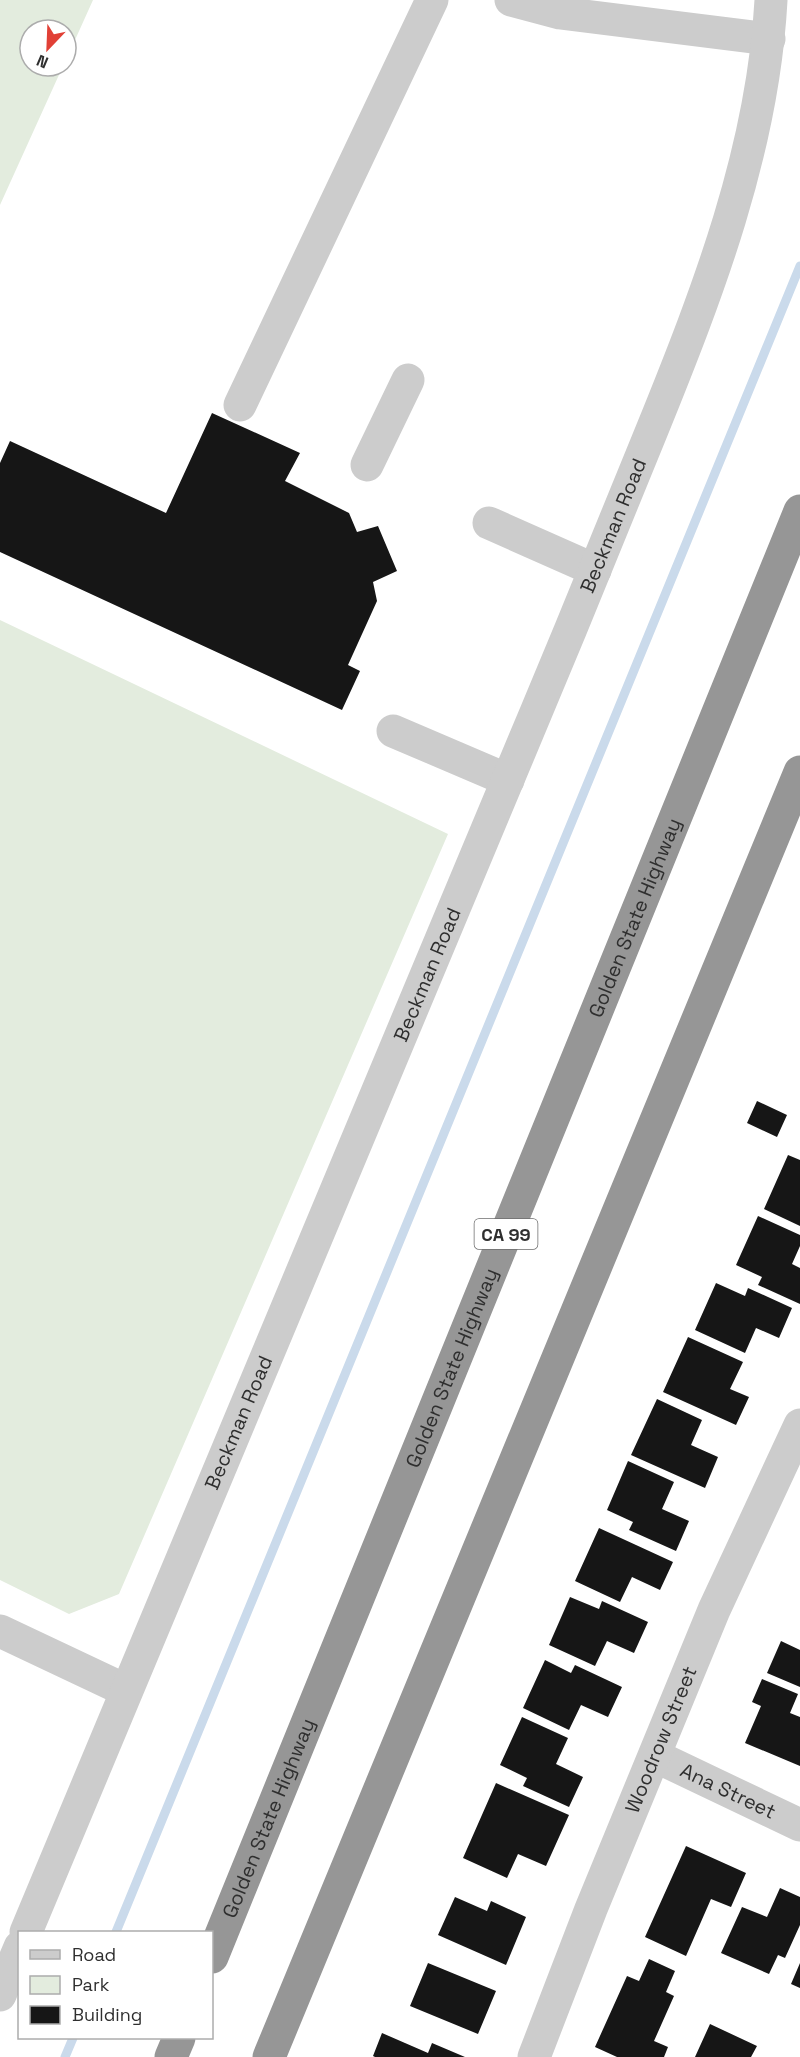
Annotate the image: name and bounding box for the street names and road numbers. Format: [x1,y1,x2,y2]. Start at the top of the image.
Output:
street label: Beckman Road [574,455,652,597]
street label: Golden State Highway [582,814,687,1021]
street label: Beckman Road [387,904,467,1046]
road number: CA 99 [474,1219,538,1249]
street label: Golden State Highway [399,1264,504,1471]
street label: Beckman Road [199,1352,278,1494]
street label: Woodrow Street [619,1662,703,1817]
street label: Golden State Highway [216,1714,321,1922]
street label: Ana Street [676,1757,780,1825]

